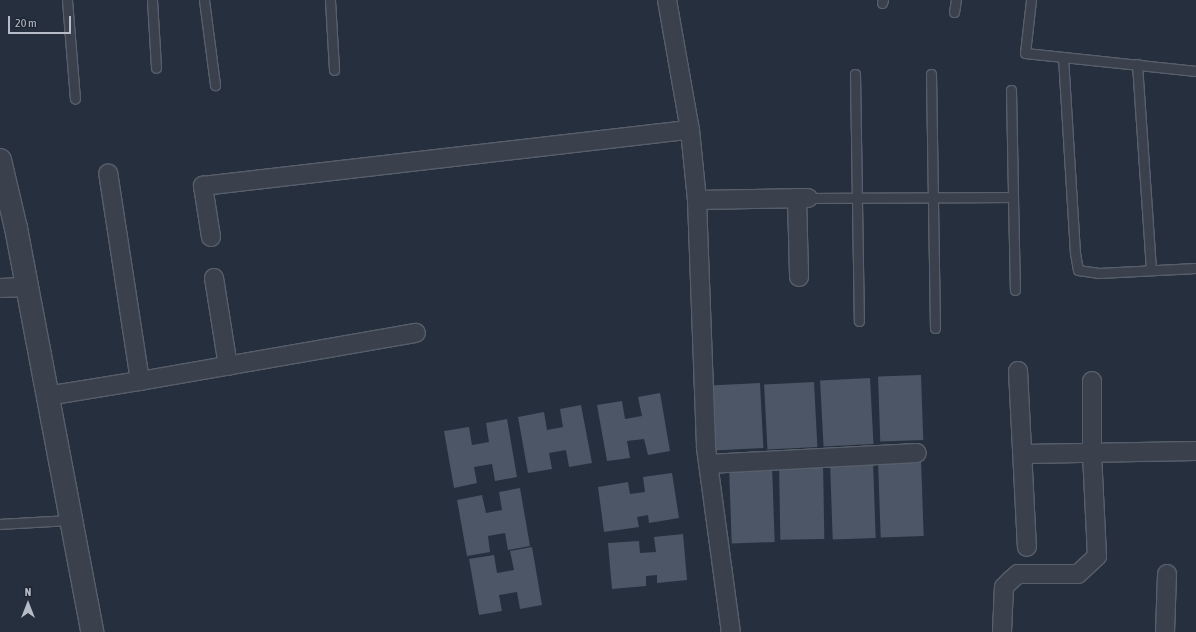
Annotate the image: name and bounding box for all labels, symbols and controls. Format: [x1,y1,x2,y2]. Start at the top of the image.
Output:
scale bar [10,8,73,34]
text: 20 m [15,16,37,30]
north arrow [8,584,48,624]
text: N [25,586,31,598]

